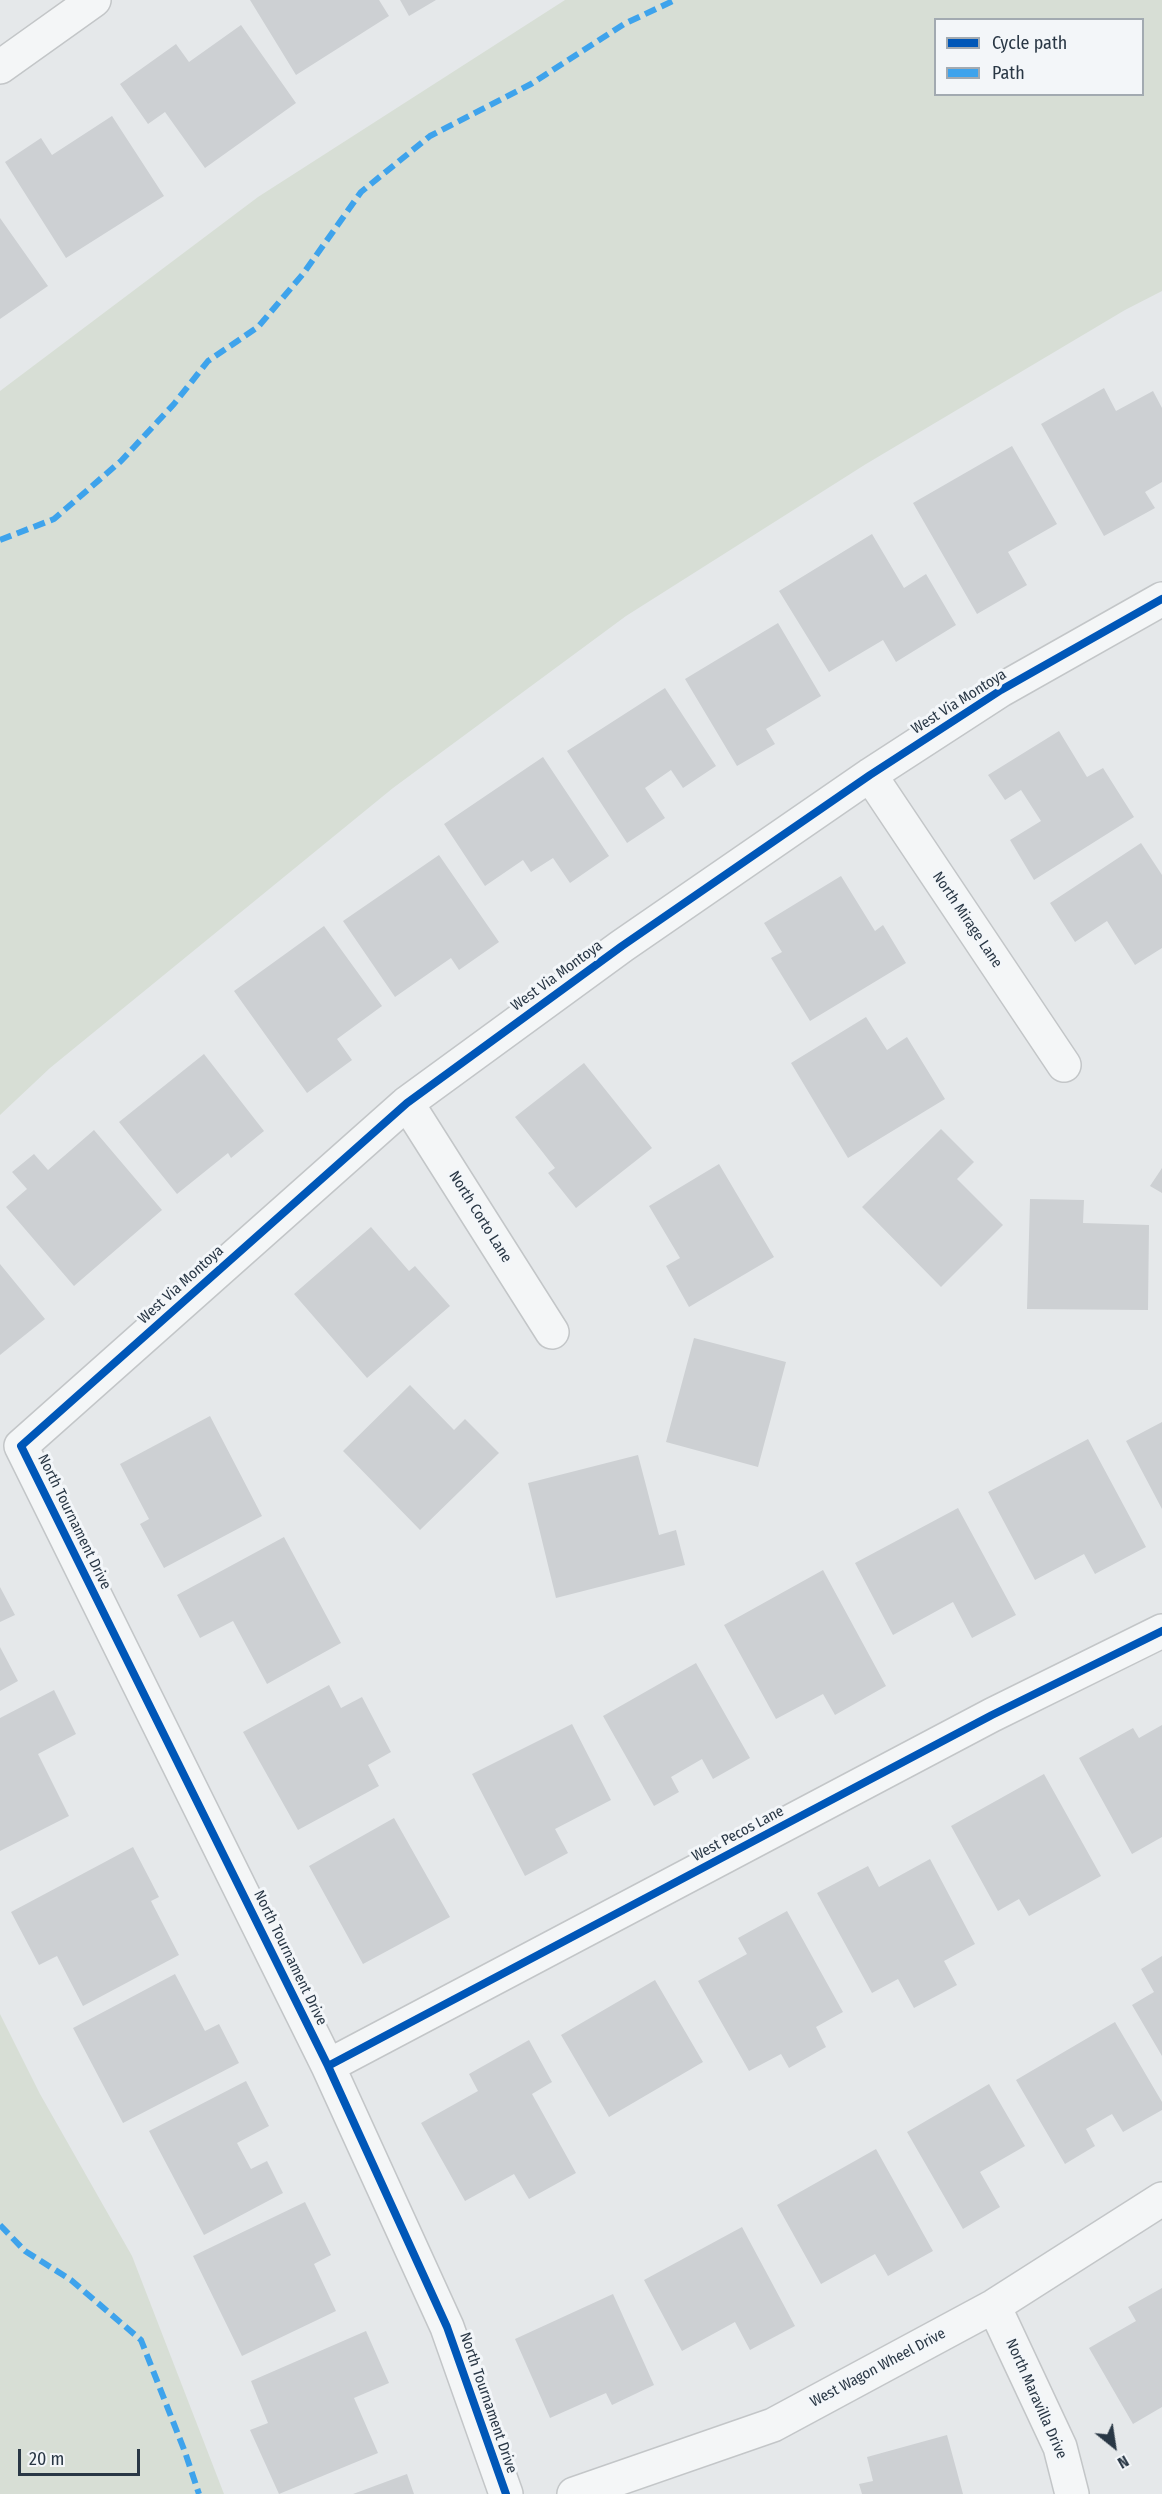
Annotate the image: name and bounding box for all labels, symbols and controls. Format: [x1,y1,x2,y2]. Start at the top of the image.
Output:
legend [934,18,1144,96]
text: Cycle path [992,32,1067,54]
text: Path [992,62,1025,84]
street label: West Via Montoya [908,666,1010,738]
street label: North Mirage Lane [928,869,1006,971]
street label: West Via Montoya [508,937,606,1015]
street label: North Corto Lane [445,1168,515,1266]
street label: West Via Montoya [135,1242,227,1328]
street label: North Tournament Drive [33,1452,115,1592]
street label: West Pecos Lane [689,1802,787,1866]
street label: North Tournament Drive [249,1888,331,2028]
street label: West Wagon Wheel Drive [807,2325,949,2411]
street label: North Tournament Drive [455,2330,521,2476]
street label: North Maravilla Drive [1001,2336,1071,2462]
north arrow [1084,2416,1144,2476]
scale bar [21,2437,142,2475]
text: 20 m [29,2448,64,2470]
text: N [1114,2451,1132,2473]

